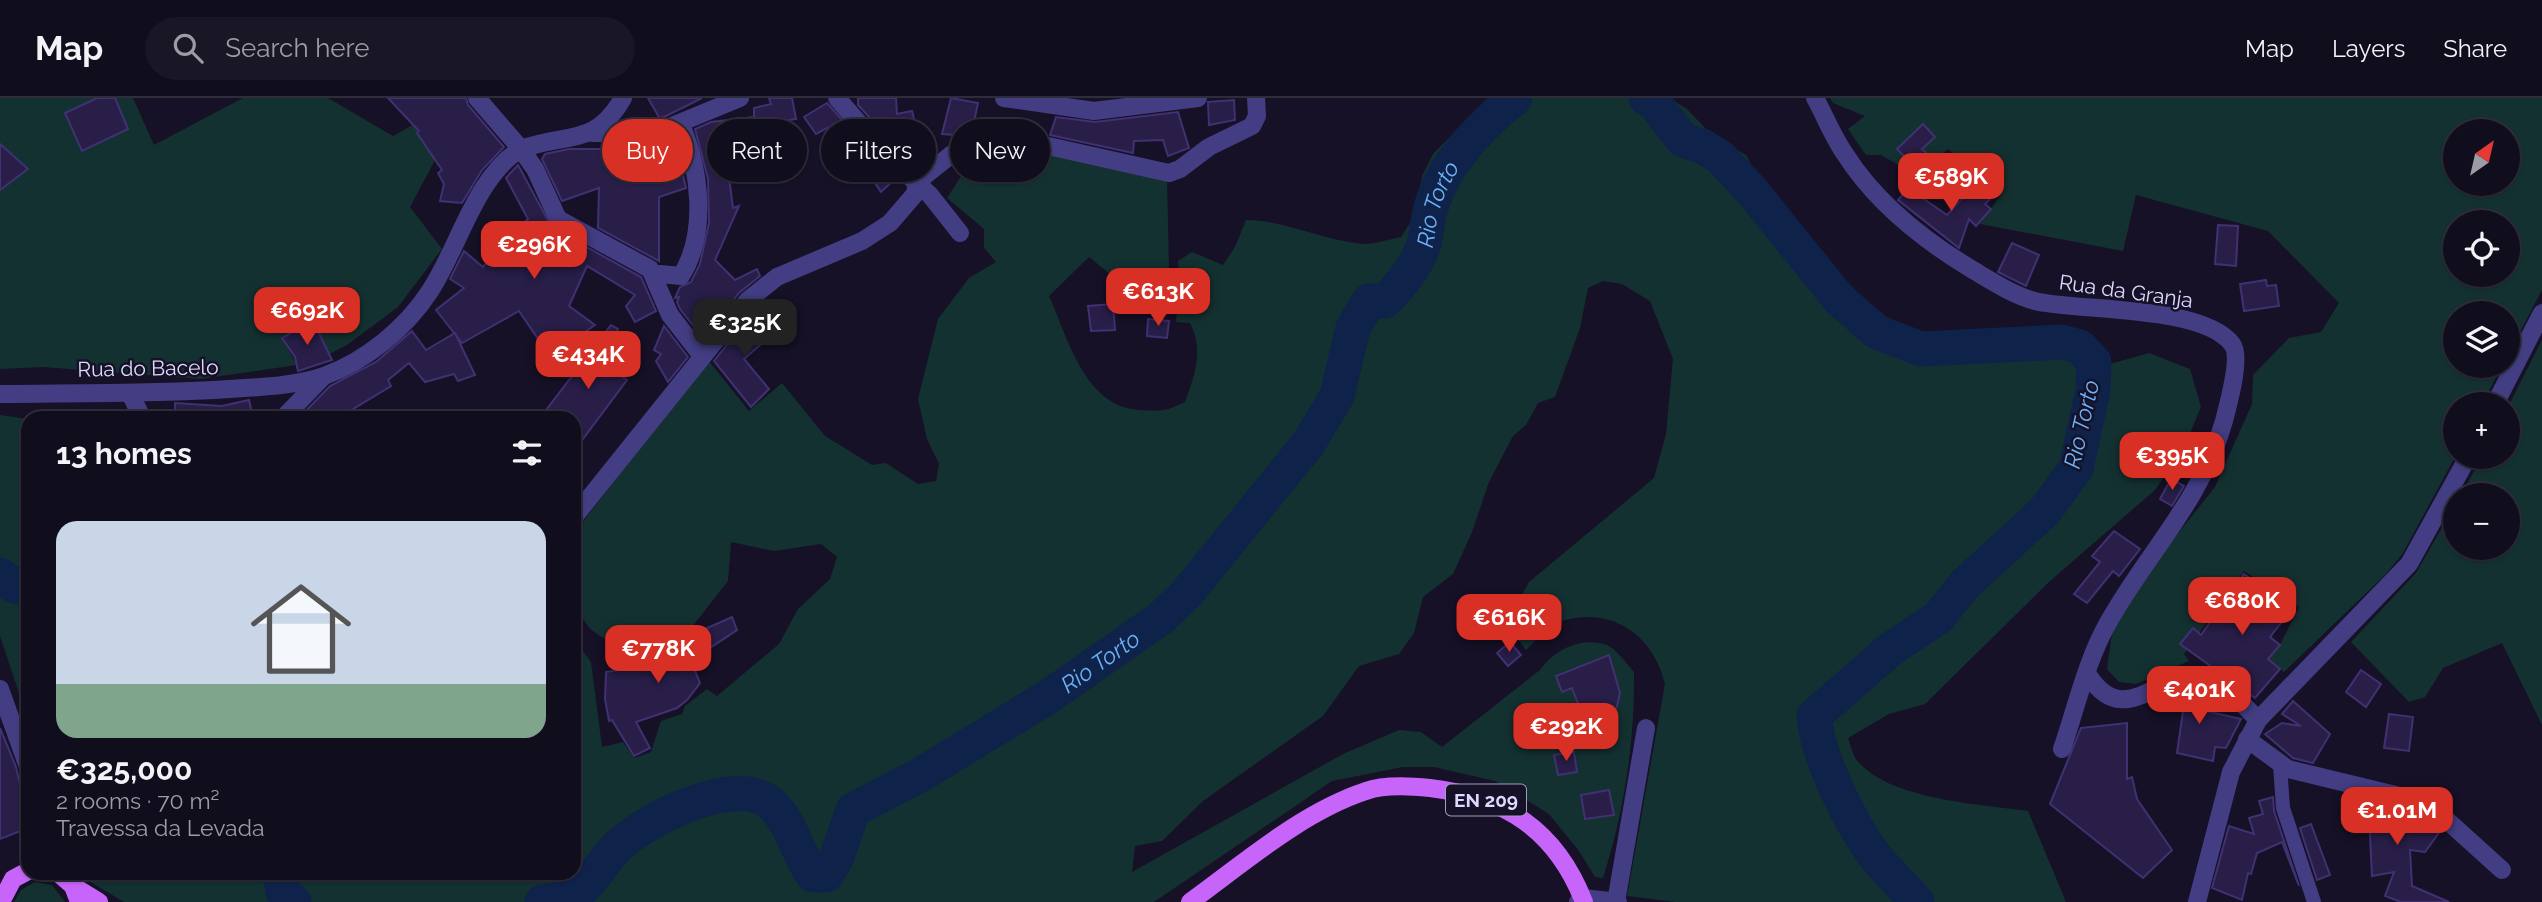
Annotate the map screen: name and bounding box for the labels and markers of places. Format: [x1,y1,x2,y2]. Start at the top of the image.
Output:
pin: €589K [1902,153,2000,213]
pin: €296K [485,222,583,281]
pin: €613K [1109,268,1207,328]
pin: €692K [258,288,356,347]
pin: €325K [696,300,794,359]
pin: €434K [539,331,637,391]
pin: €395K [2123,432,2221,492]
pin: €680K [2193,578,2291,637]
pin: €616K [1460,594,1558,654]
pin: €778K [609,626,707,685]
pin: €401K [2150,666,2248,726]
pin: €292K [1517,704,1615,763]
pin: €1.01M [2340,788,2454,847]

